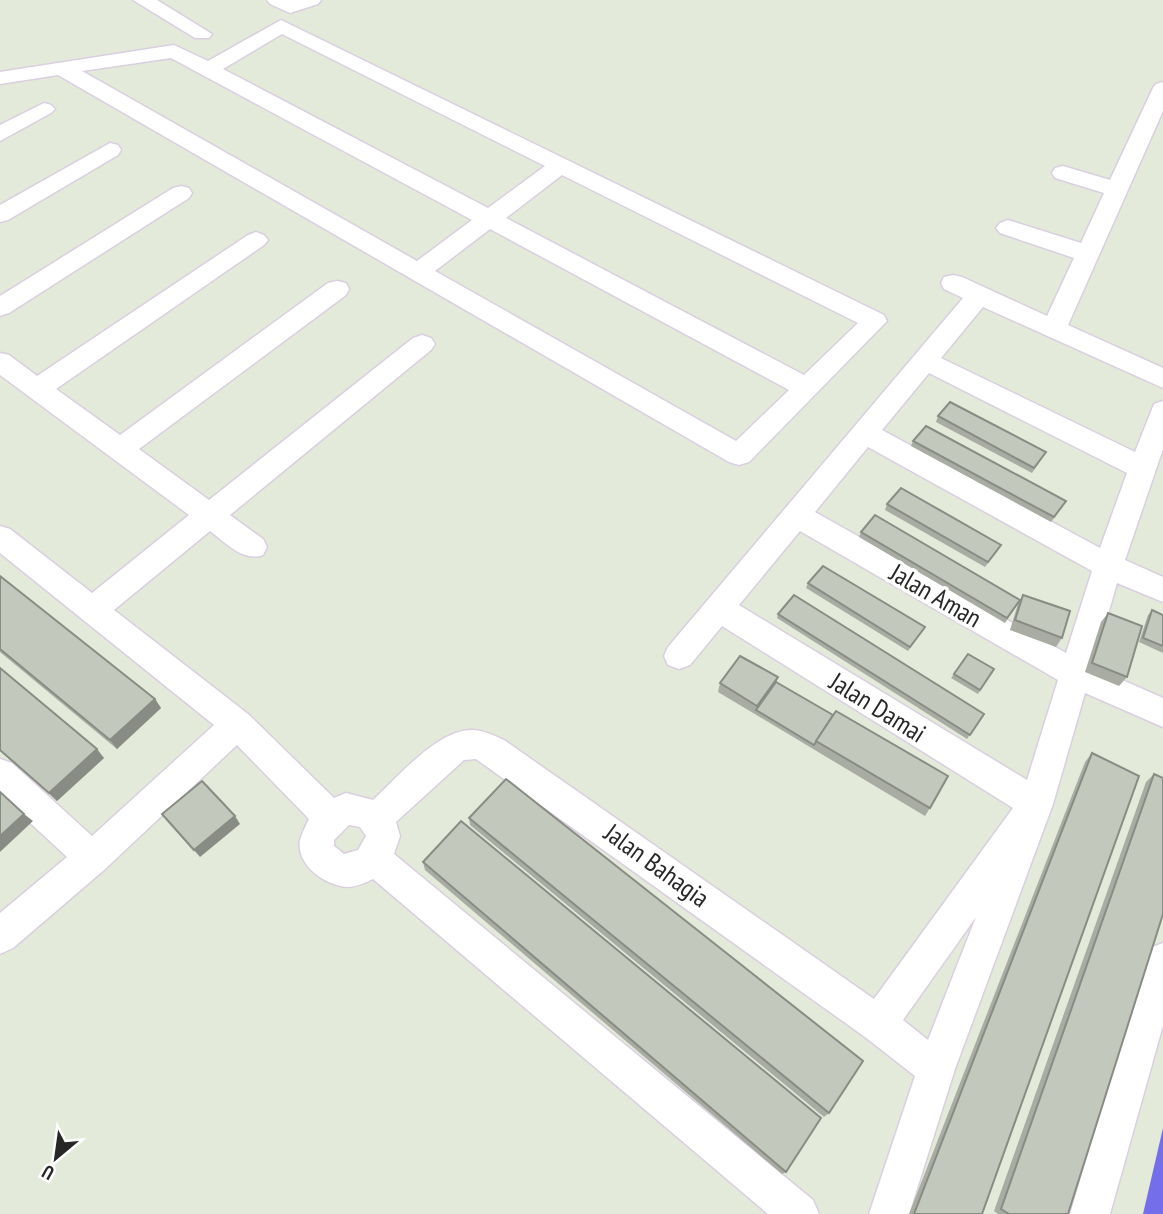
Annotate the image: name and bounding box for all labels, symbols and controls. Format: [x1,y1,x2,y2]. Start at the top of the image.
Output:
street label: Jalan Aman [883,555,988,634]
street label: Jalan Damai [823,664,932,749]
street label: Jalan Bahagia [597,815,716,914]
north arrow [21,1123,91,1193]
text: U [38,1160,58,1186]

